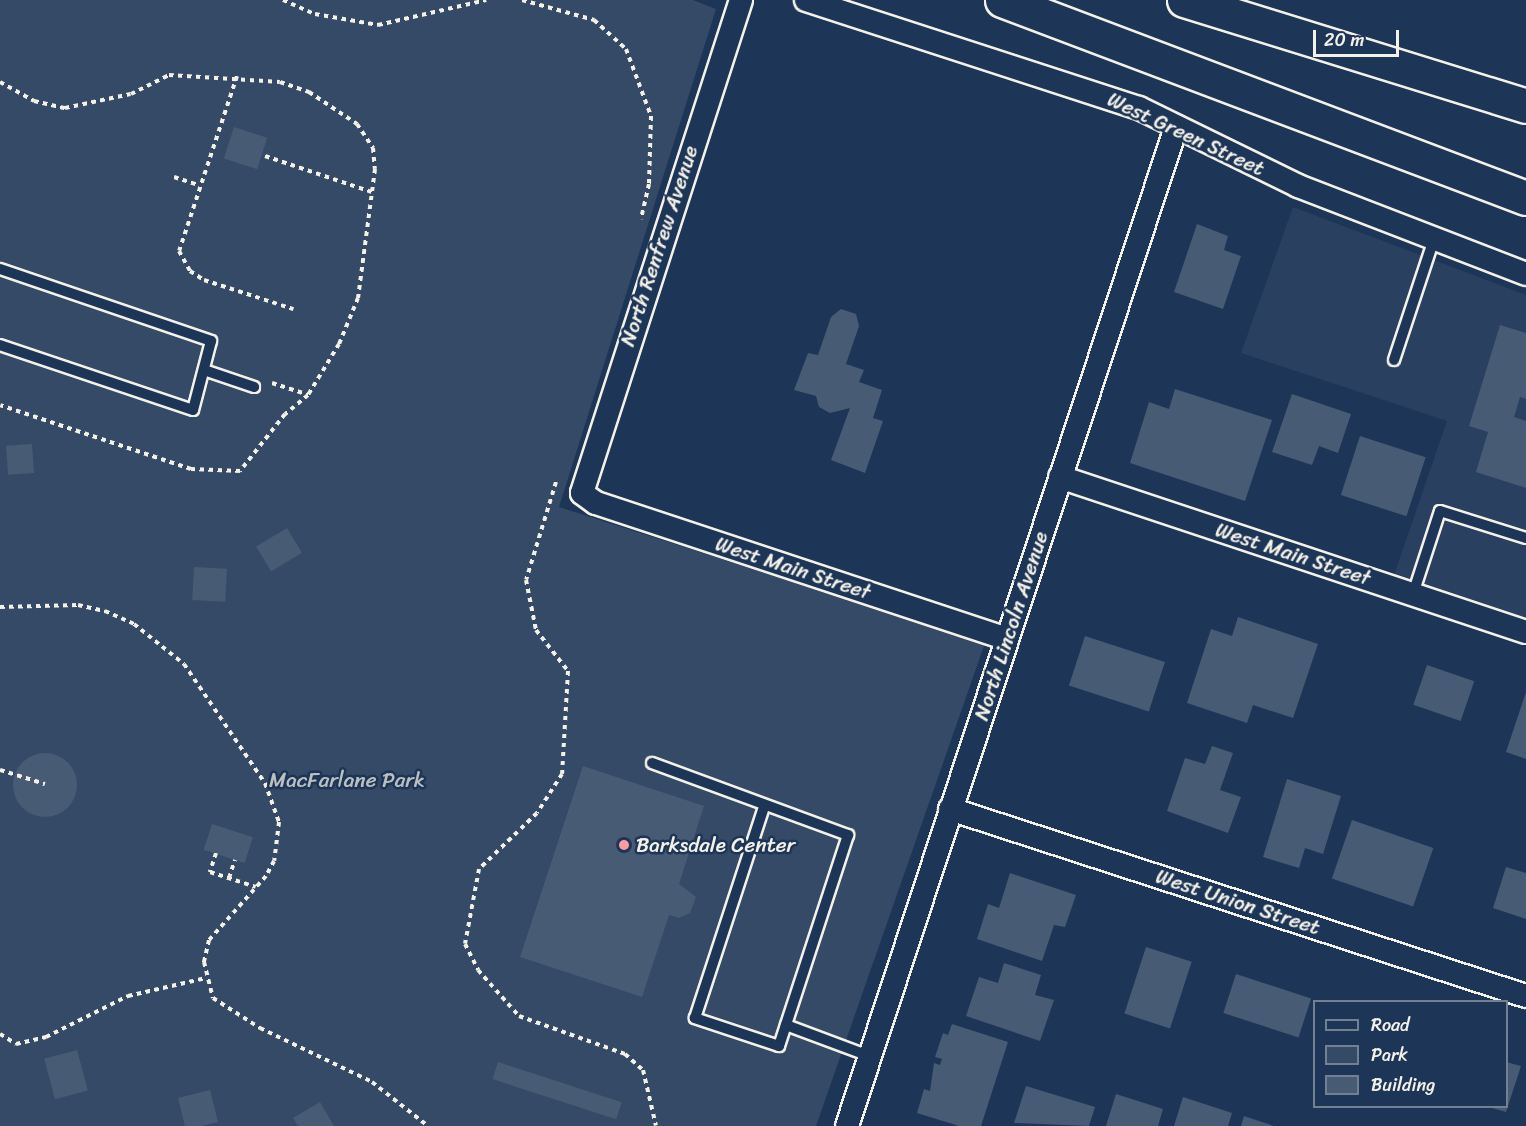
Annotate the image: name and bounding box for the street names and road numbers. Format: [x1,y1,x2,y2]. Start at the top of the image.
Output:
street label: West Green Street [1103,86,1269,182]
street label: North Renfrew Avenue [615,142,703,350]
street label: West Main Street [1212,517,1374,591]
street label: North Lincoln Avenue [969,528,1053,724]
street label: West Main Street [712,531,874,605]
street label: West Union Street [1153,864,1323,940]

